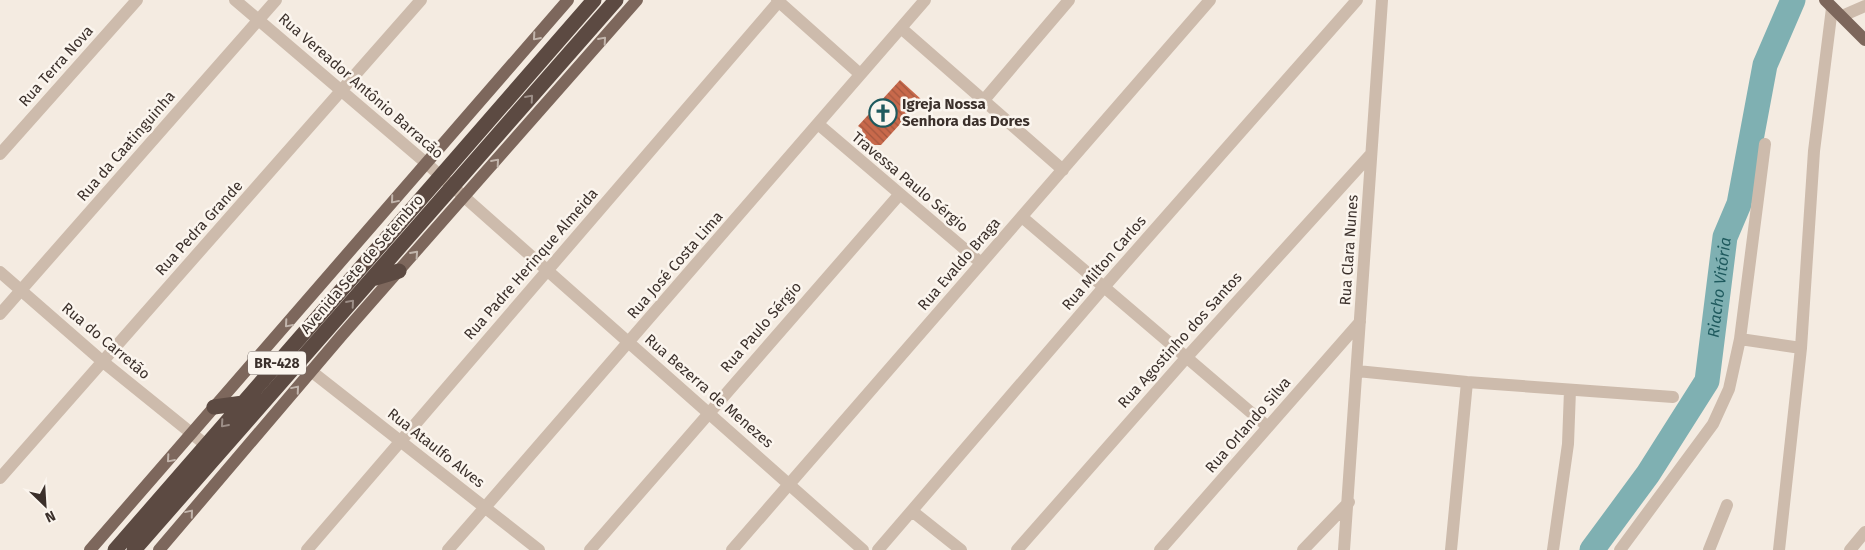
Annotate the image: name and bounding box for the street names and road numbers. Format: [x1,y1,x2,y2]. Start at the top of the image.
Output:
street label: Rua Vereador Antônio Barracão [275,9,447,163]
street label: Rua Terra Nova [15,22,97,110]
street label: Rua da Caatinguinha [73,87,179,205]
street label: Travessa Paulo Sérgio [848,128,972,236]
street label: Rua Pedra Grande [152,177,246,279]
street label: Rua Padre Herinque Almeida [460,185,602,343]
street label: Avenida Sete de Setembro [297,191,427,337]
street label: Rua Clara Nunes [1336,194,1362,306]
street label: Rua José Costa Lima [623,208,727,322]
street label: Rua Milton Carlos [1058,212,1150,314]
street label: Rua Evaldo Braga [914,214,1004,314]
street label: Rua Agostinho dos Santos [1114,268,1246,412]
street label: Rua Paulo Sérgio [717,278,805,376]
street label: Rua do Carretão [58,299,154,383]
street label: Rua Bezerra de Menezes [641,330,777,452]
road number: BR-428 [248,352,306,374]
street label: Rua Orlando Silva [1202,373,1294,477]
street label: Rua Ataulfo Alves [384,405,488,491]

